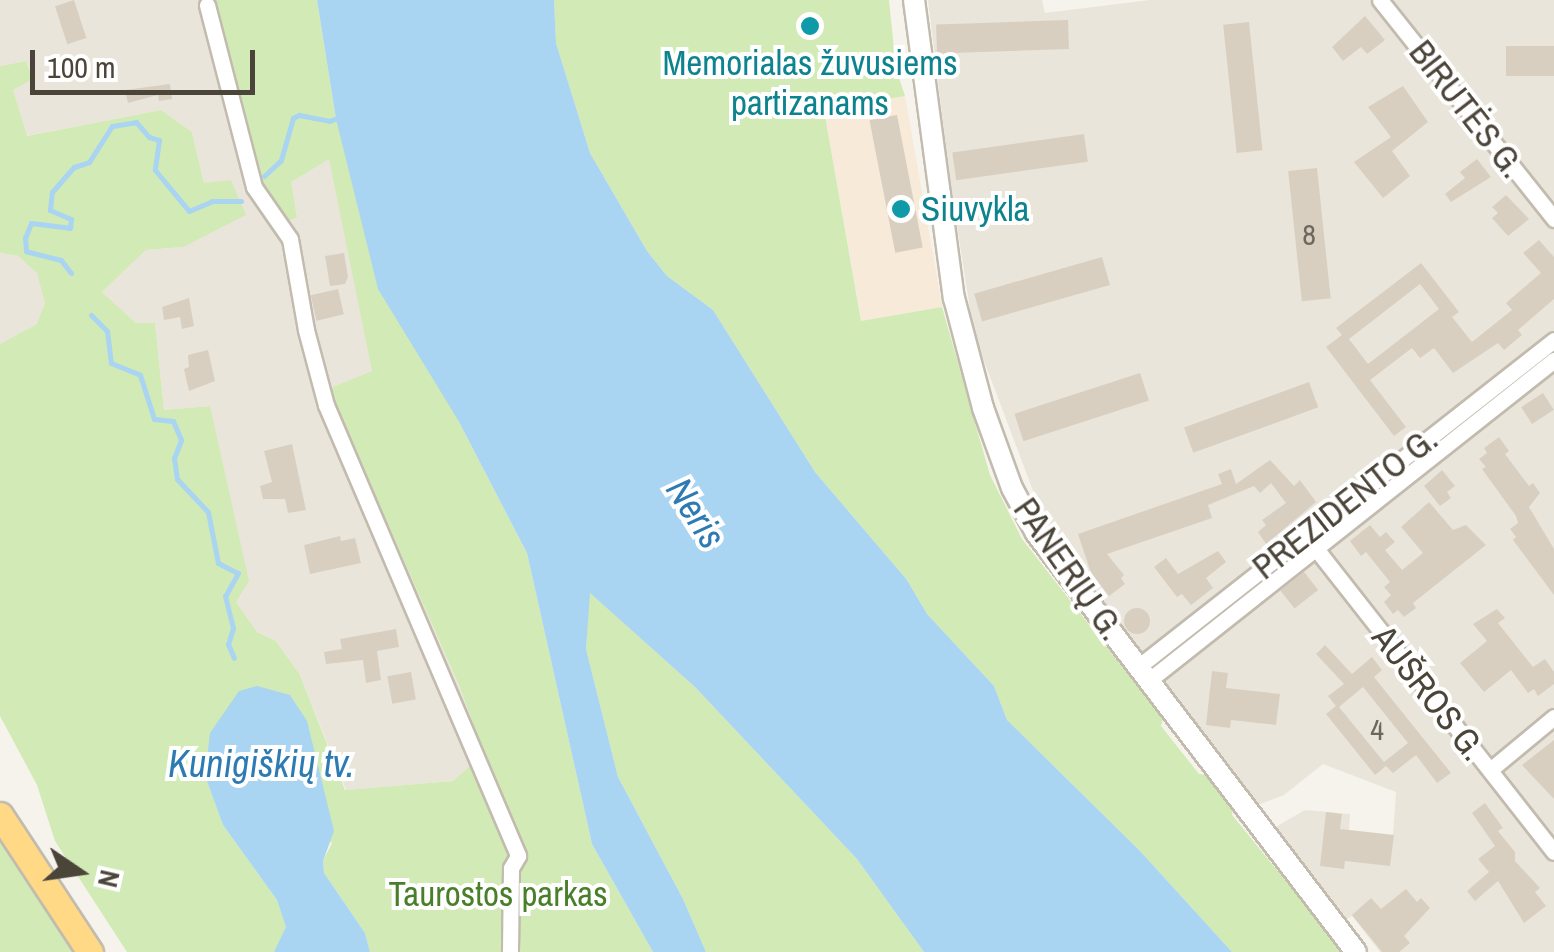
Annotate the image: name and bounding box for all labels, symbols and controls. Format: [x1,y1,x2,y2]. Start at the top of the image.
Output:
marker: Memorialas žuvusiems partizanams [799,15,821,37]
scale bar [35,30,260,92]
street label: BIRUTĖS G. [1400,32,1534,186]
place label: Memorialas žuvusiems partizanams [662,42,958,124]
text: 100 m [47,47,115,87]
place label: Siuvykla [921,188,1029,230]
marker: Siuvykla [890,198,912,220]
house number: 8 [1302,216,1316,252]
street label: PREZIDENTO G. [1244,418,1446,588]
water label: Neris [657,469,735,557]
street label: PANERIŲ G. [1005,490,1133,648]
street label: AUŠROS G. [1363,617,1495,769]
house number: 4 [1370,711,1384,747]
water label: Kunigiškių tv. [168,741,354,787]
north arrow [30,822,130,922]
text: N [89,866,130,891]
park label: Taurostos parkas [388,873,608,915]

